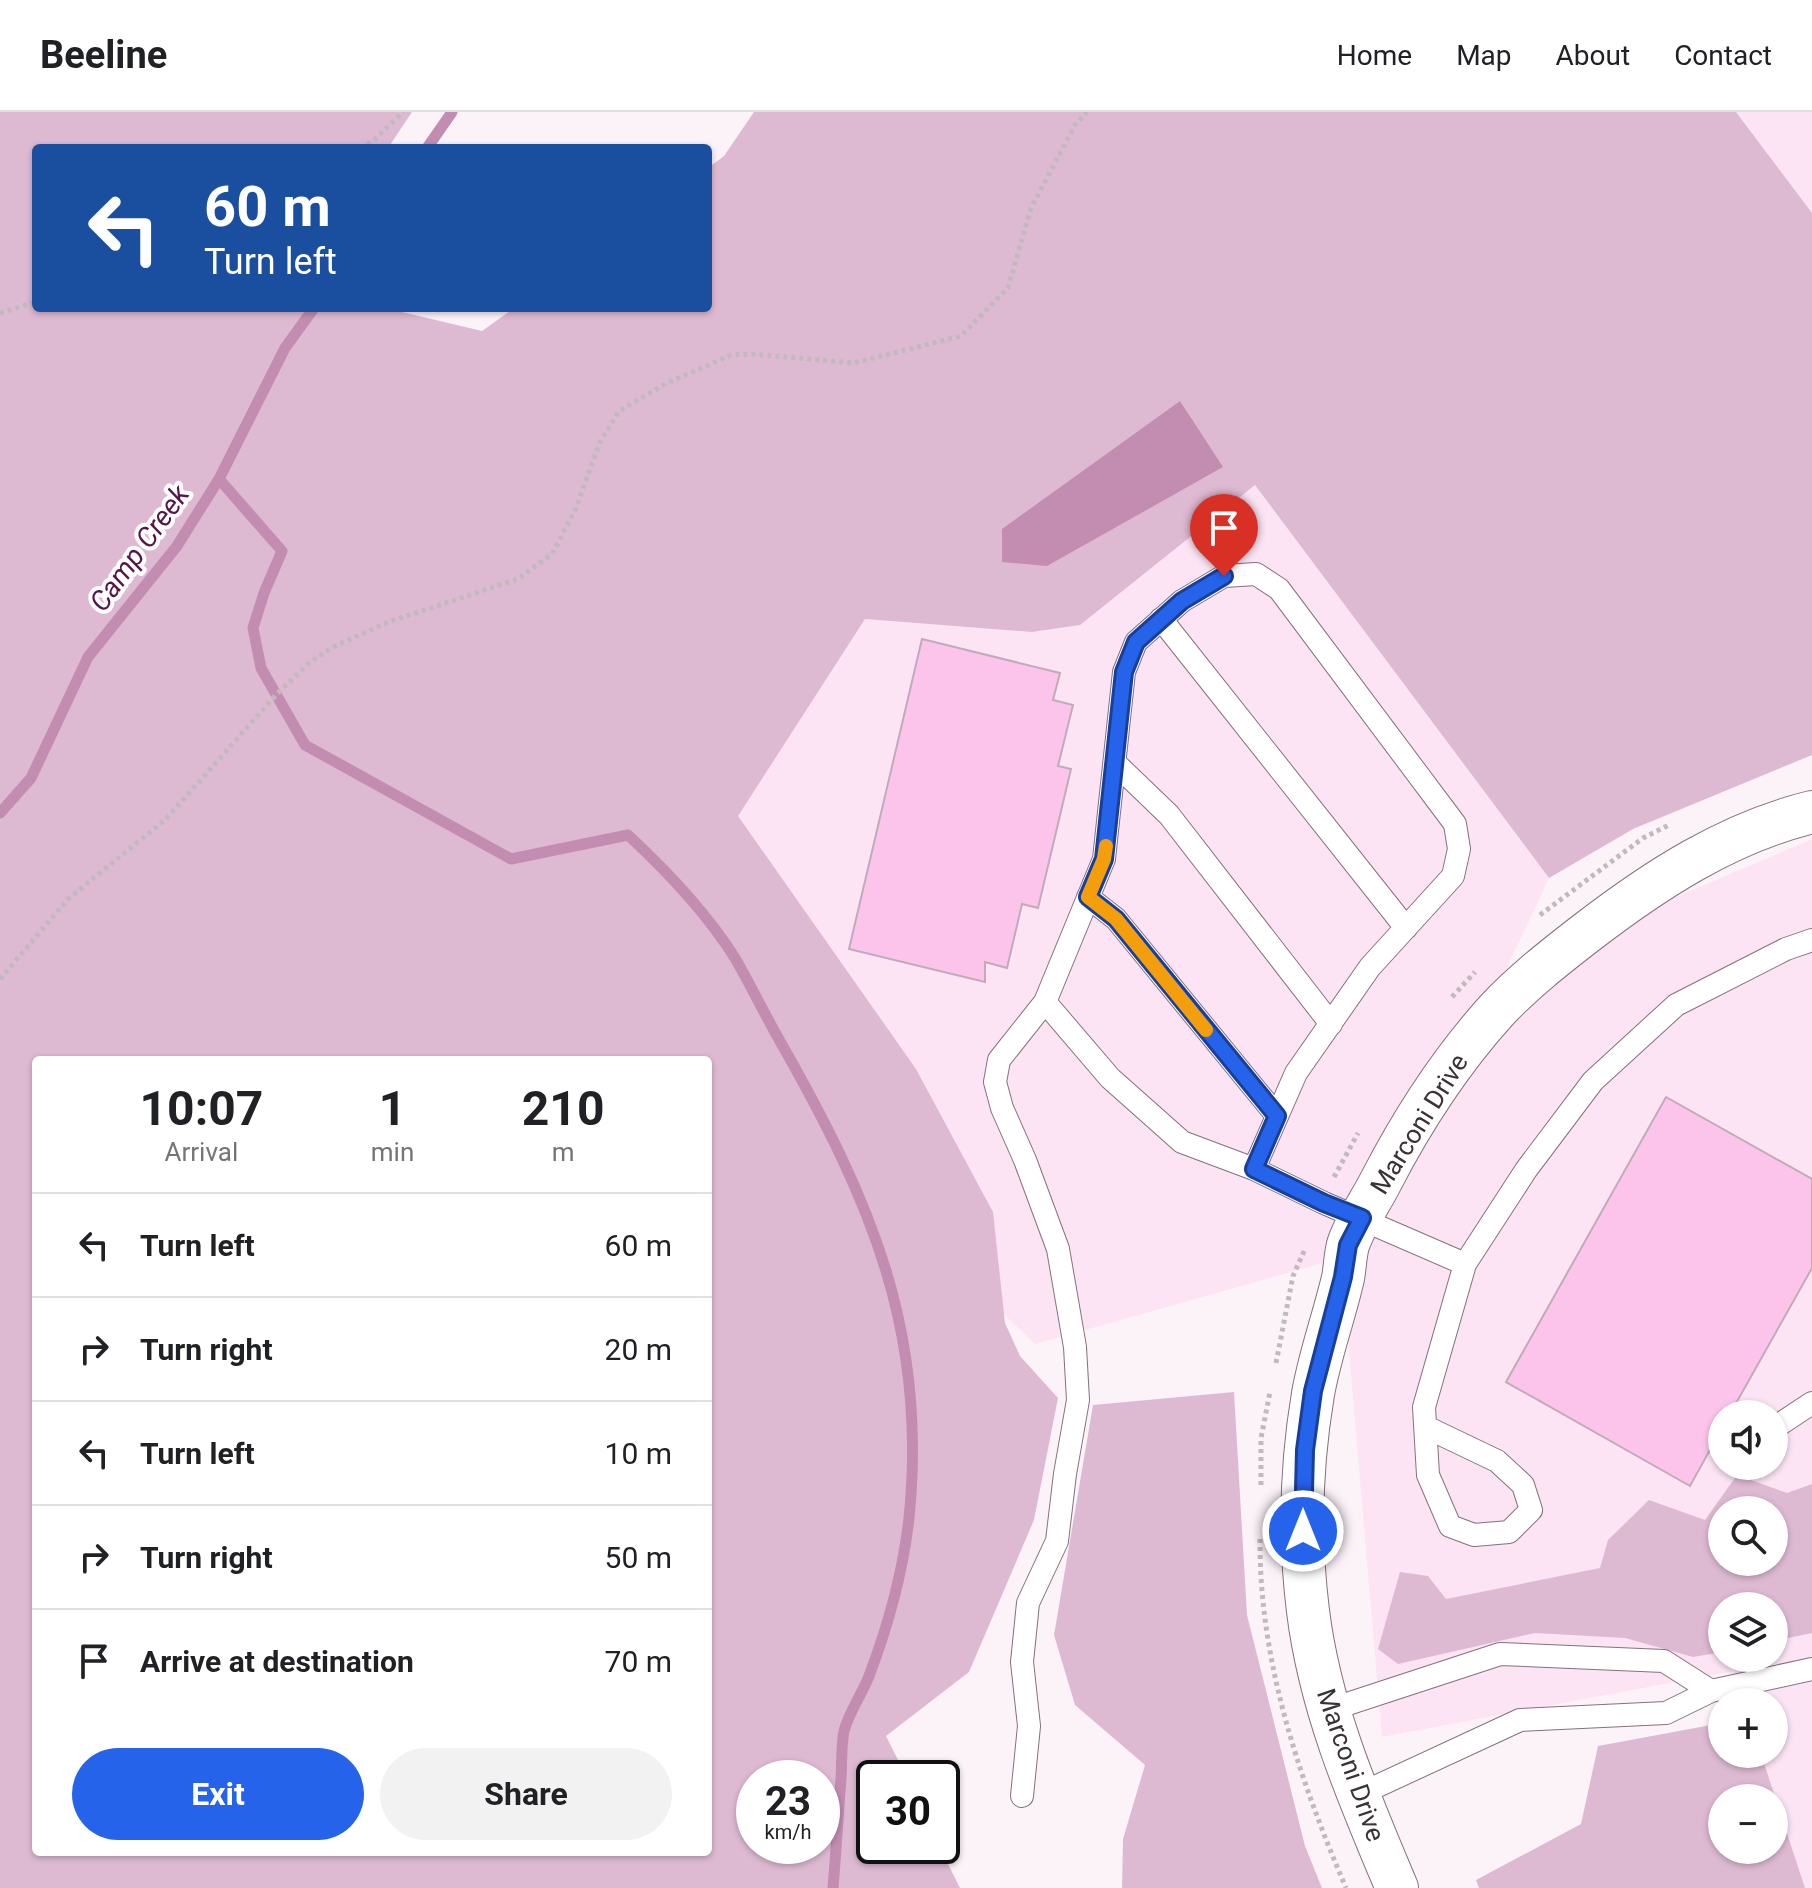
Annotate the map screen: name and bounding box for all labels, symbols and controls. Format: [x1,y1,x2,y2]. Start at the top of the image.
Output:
text: Beeline [40,33,167,77]
text: Home [1337,39,1412,72]
text: Map [1456,39,1512,72]
text: About [1556,39,1630,72]
text: Contact [1674,39,1772,72]
text: 60 m [204,174,331,240]
icon: left [72,176,176,280]
text: Turn left [204,241,337,283]
water label: Camp Creek [83,478,197,618]
pin [1190,494,1258,576]
icon: arrive [1202,506,1246,550]
street label: Marconi Drive [1364,1048,1474,1200]
text: 10:07 [140,1080,263,1137]
text: 1 [379,1080,406,1137]
text: 210 [522,1080,604,1137]
text: Arrival [165,1137,238,1167]
text: min [371,1137,414,1167]
text: m [552,1137,575,1167]
icon: left [72,1223,116,1267]
text: Turn left [140,1228,255,1263]
text: 60 m [605,1228,672,1263]
icon: right [72,1327,116,1371]
text: Turn right [140,1332,273,1367]
text: 20 m [605,1332,672,1367]
map controls [1708,1400,1788,1864]
button: sound [1708,1400,1788,1480]
icon: left [72,1431,116,1475]
text: Turn left [140,1436,255,1471]
text: 10 m [605,1436,672,1471]
position arrow [1261,1489,1345,1573]
button: search [1708,1496,1788,1576]
icon: right [72,1535,116,1579]
text: Turn right [140,1540,273,1575]
text: 50 m [605,1540,672,1575]
button: layers [1708,1592,1788,1672]
icon: arrive [72,1639,116,1683]
text: Arrive at destination [140,1644,414,1679]
text: 70 m [605,1644,672,1679]
street label: Marconi Drive [1311,1685,1391,1845]
button: + [1708,1688,1788,1768]
button: Exit [72,1748,364,1840]
button: Share [380,1748,672,1840]
speed limit sign: 30 [856,1760,960,1864]
text: 23 [765,1778,811,1825]
button: − [1708,1784,1788,1864]
text: km/h [765,1820,811,1844]

